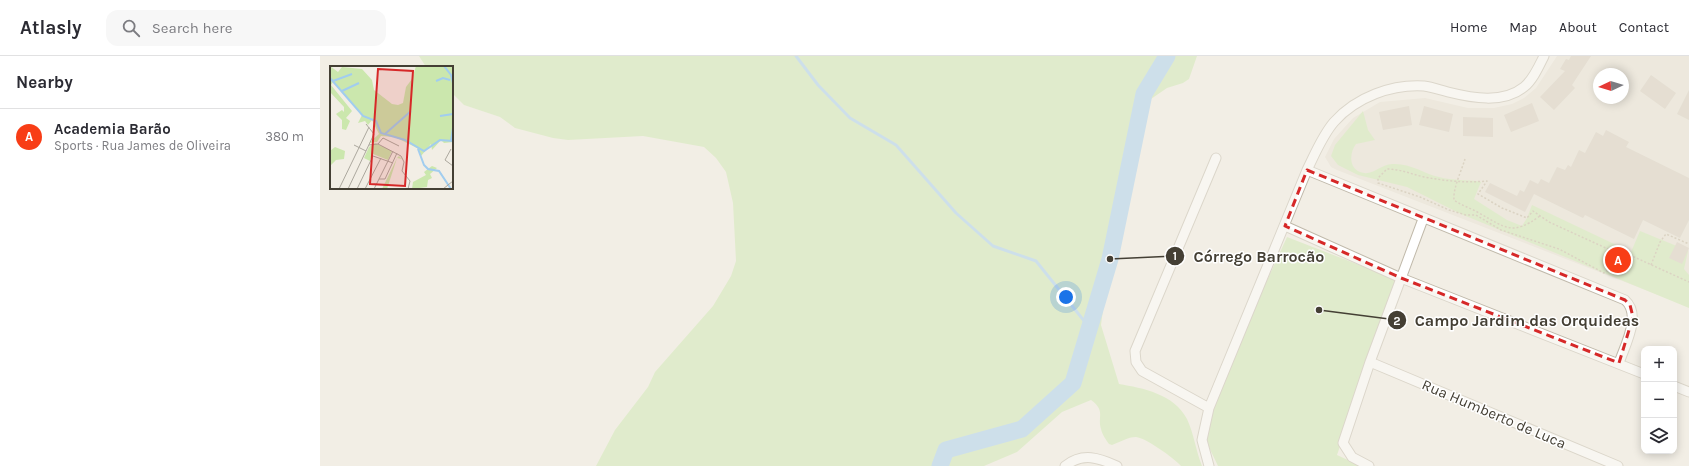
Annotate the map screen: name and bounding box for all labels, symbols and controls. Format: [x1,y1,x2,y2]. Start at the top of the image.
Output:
search box [106,10,386,46]
text: Atlasly [20,17,82,39]
icon: search [120,17,142,39]
text: Search here [152,19,232,37]
text: Home [1450,19,1487,36]
text: Map [1509,19,1537,36]
text: About [1559,19,1597,36]
text: Contact [1619,19,1669,36]
inset map [330,66,453,189]
north arrow [1593,68,1629,104]
text: Nearby [16,72,73,92]
text: Academia Barão [54,120,171,138]
text: A [25,129,33,144]
text: 380 m [265,129,304,144]
text: Sports · Rua James de Oliveira [54,138,231,153]
callout: Córrego Barrocão [1165,242,1332,270]
pin: A [1605,245,1631,275]
text: Córrego Barrocão [1194,247,1324,266]
text: 1 [1173,249,1177,263]
your location [1056,287,1076,307]
callout: Campo Jardim das Orquideas [1387,306,1648,334]
text: Campo Jardim das Orquideas [1415,311,1639,330]
text: 2 [1393,314,1401,328]
map controls [1641,346,1677,454]
button: + [1641,346,1677,382]
street label: Rua Humberto de Luca [1419,375,1569,453]
button: − [1641,382,1677,418]
button: layers [1641,418,1677,454]

